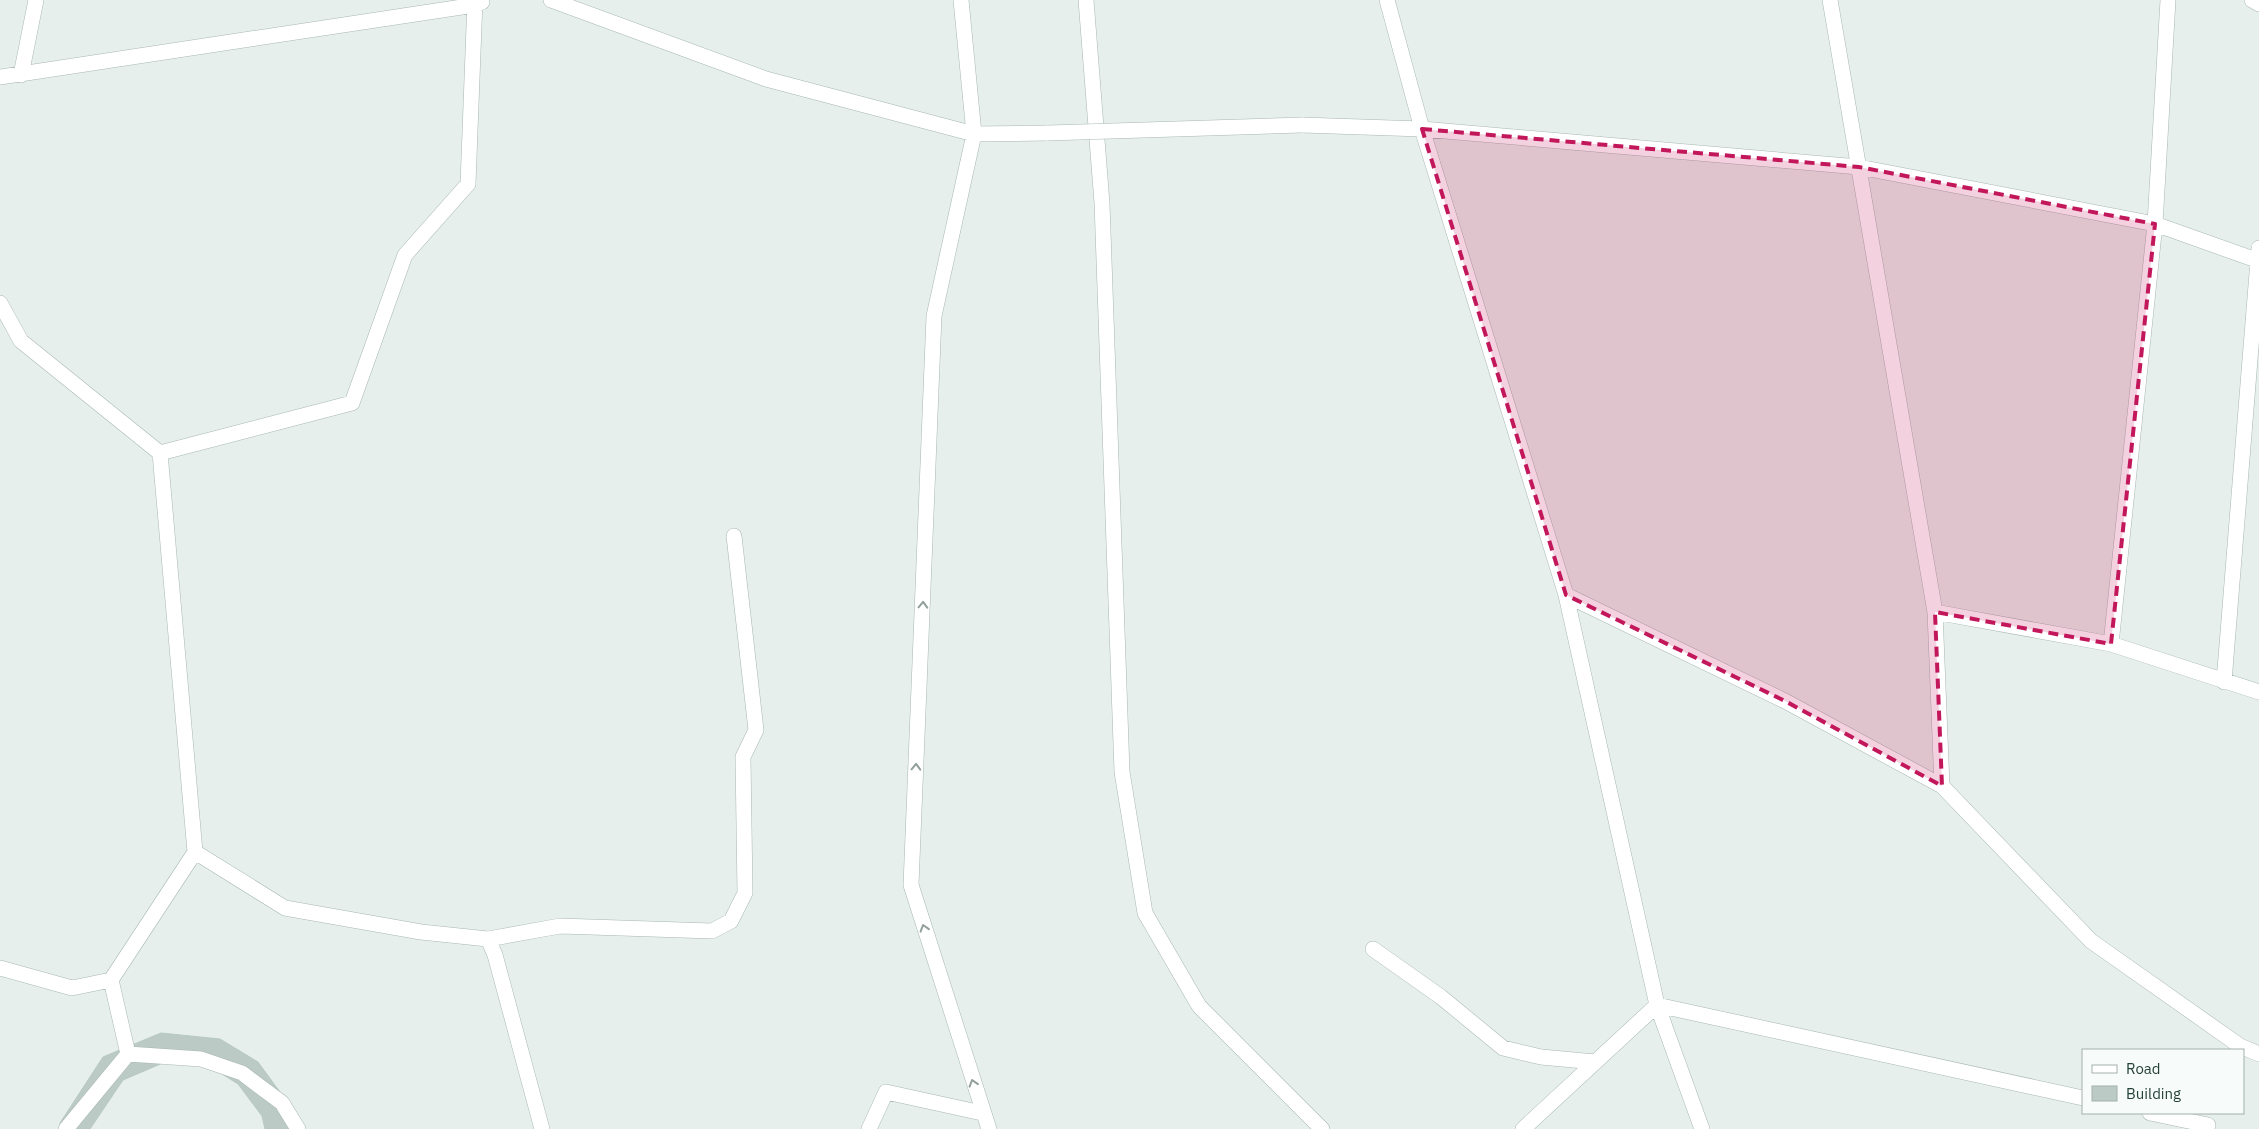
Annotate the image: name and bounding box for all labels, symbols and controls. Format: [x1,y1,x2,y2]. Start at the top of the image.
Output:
one-way arrow [917,601,928,609]
one-way arrow [911,763,921,771]
one-way arrow [920,924,930,932]
legend [2082,1049,2244,1114]
text: Road [2126,1059,2161,1078]
one-way arrow [969,1079,979,1088]
text: Building [2126,1084,2181,1103]

